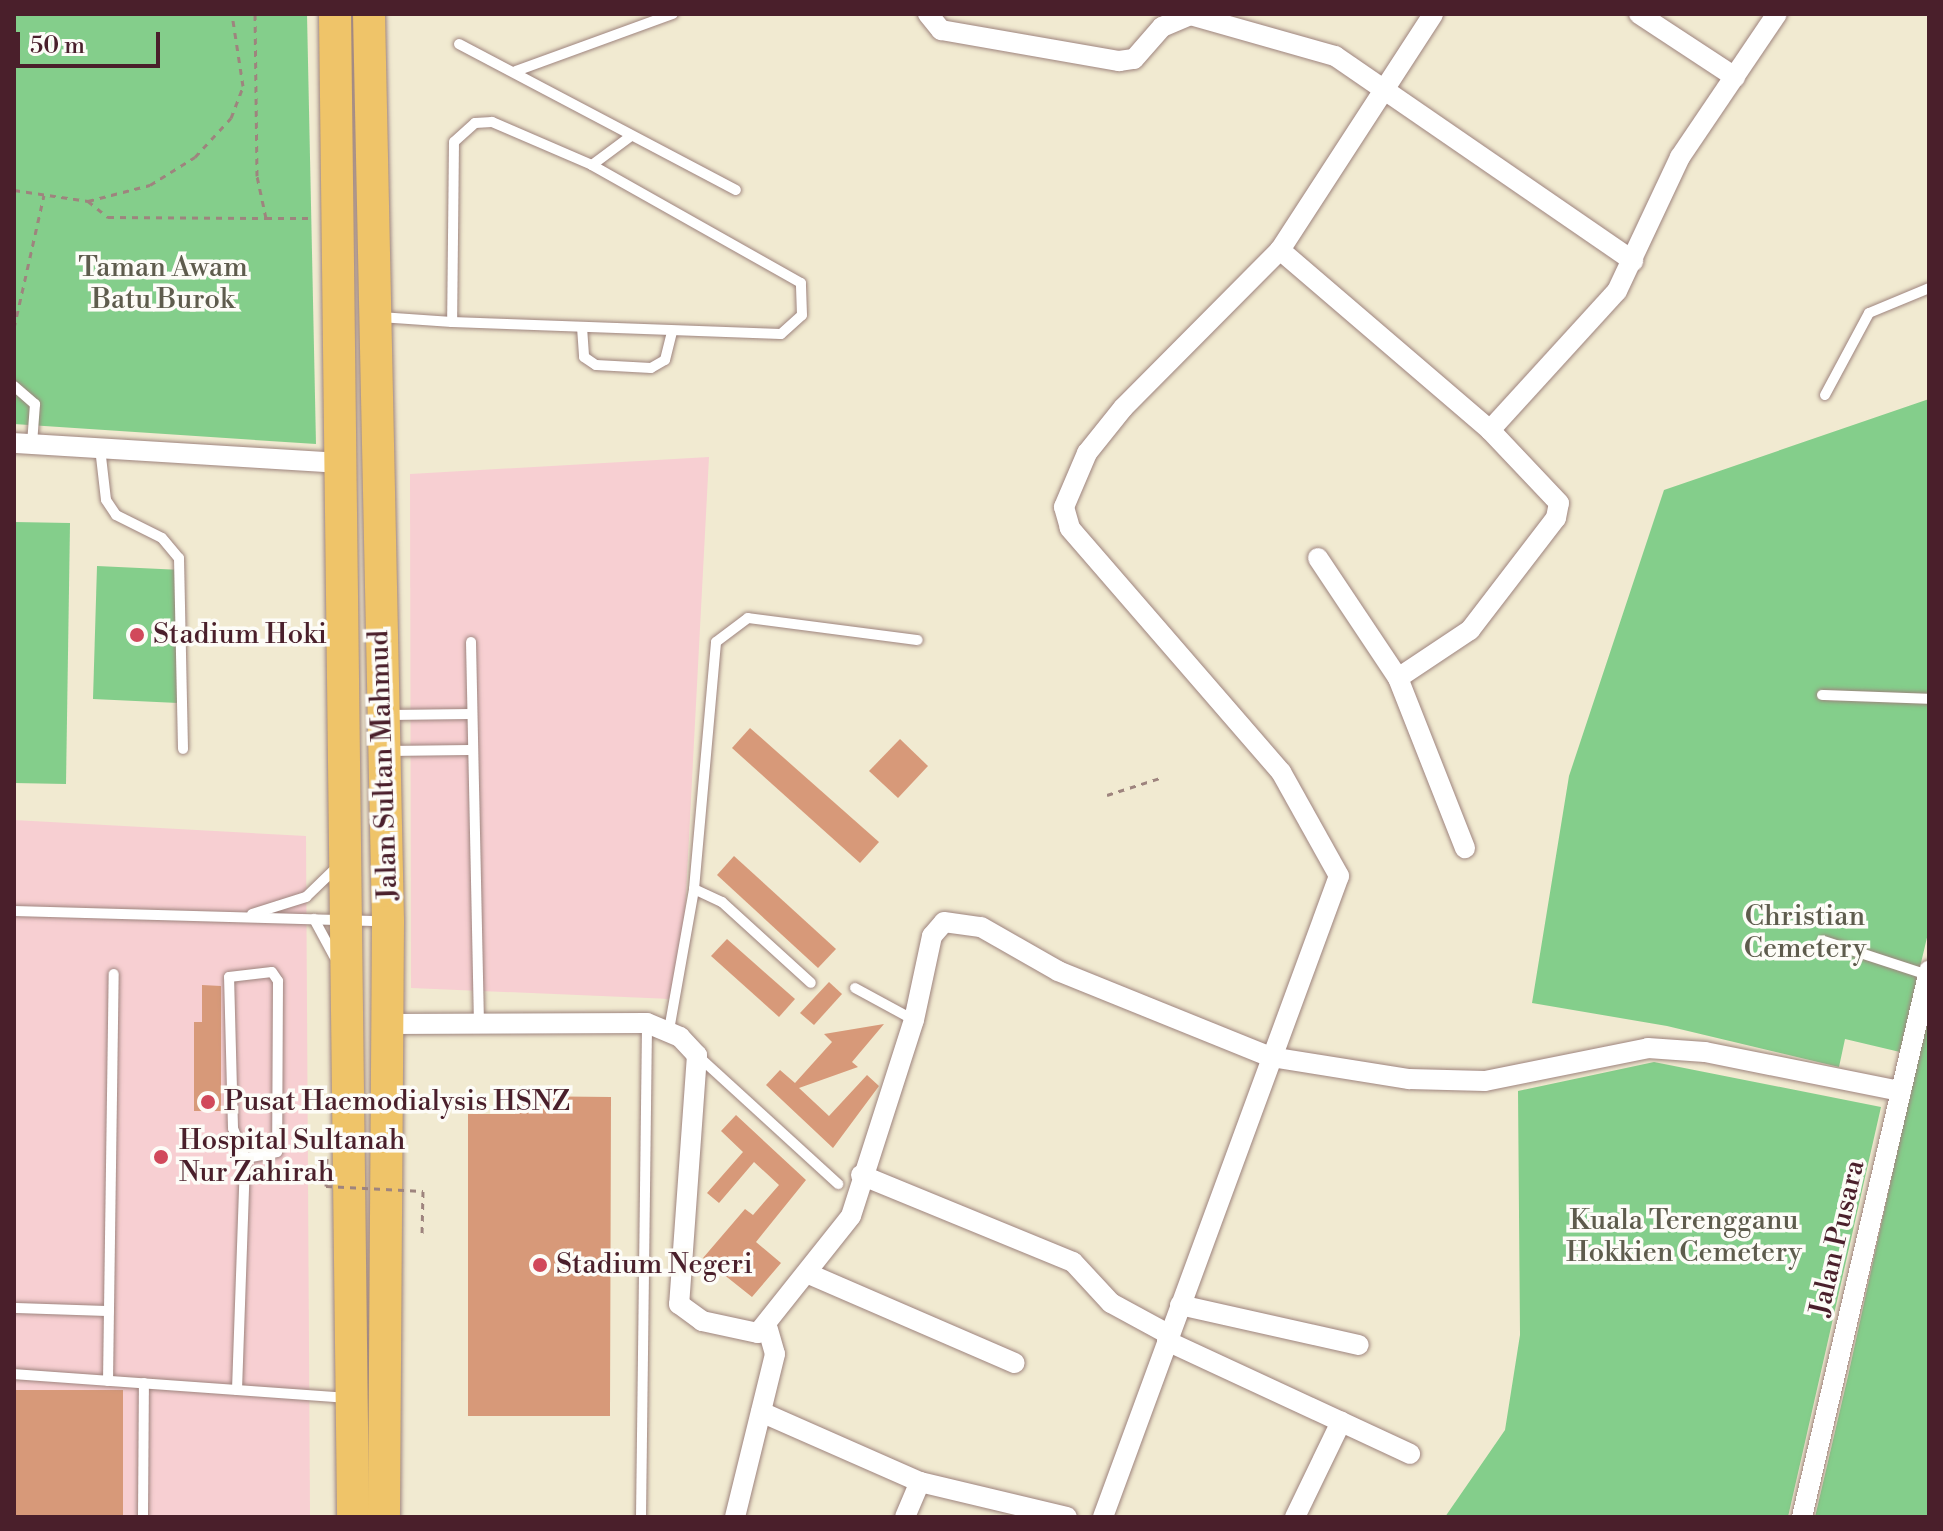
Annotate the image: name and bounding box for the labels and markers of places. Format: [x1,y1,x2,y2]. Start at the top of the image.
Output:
place label: Stadium Hoki [153,618,327,652]
marker: Stadium Hoki [128,626,146,644]
place label: Pusat Haemodialysis HSNZ [224,1085,570,1119]
marker: Pusat Haemodialysis HSNZ [199,1093,217,1111]
place label: Hospital Sultanah Nur Zahirah [179,1124,405,1190]
marker: Hospital Sultanah Nur Zahirah [150,1146,172,1168]
place label: Stadium Negeri [556,1248,753,1282]
marker: Stadium Negeri [531,1256,549,1274]

